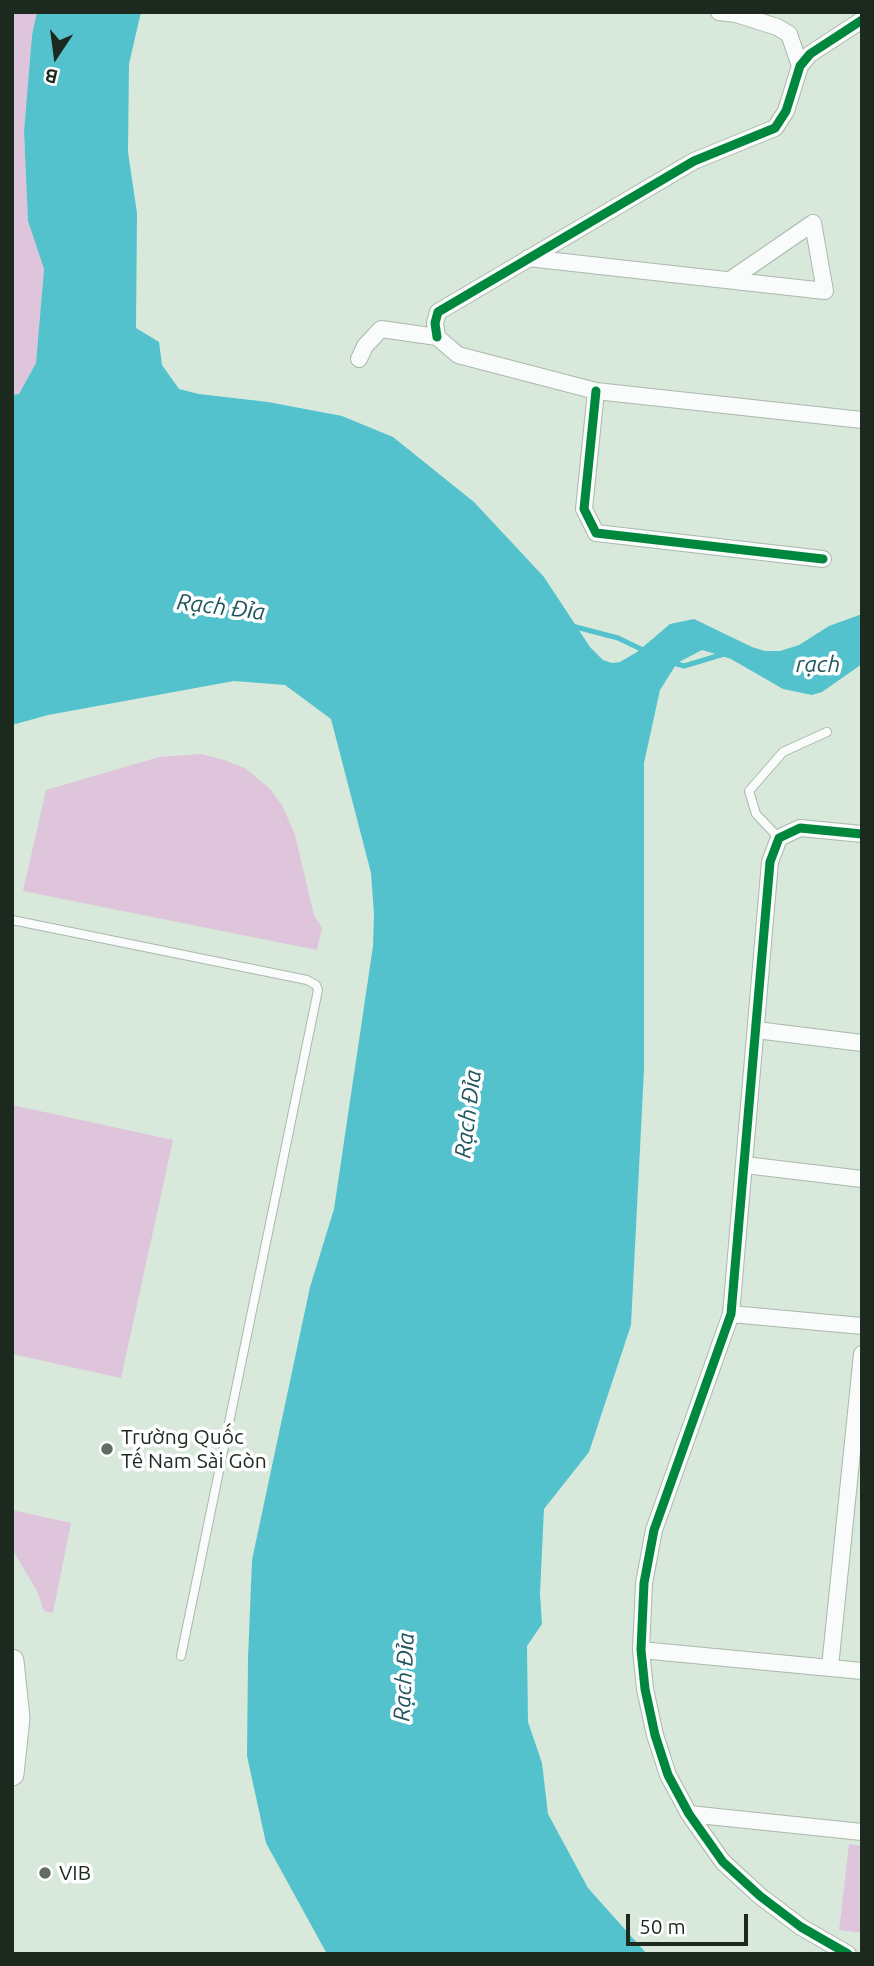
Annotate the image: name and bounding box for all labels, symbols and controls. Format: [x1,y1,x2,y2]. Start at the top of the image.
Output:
north arrow [21,21,91,91]
text: B [43,64,60,89]
water label: Rạch Đỉa [175,588,267,626]
water label: rạch [796,650,840,678]
water label: Rạch Đỉa [449,1068,487,1160]
place label: Trường Quốc Tế Nam Sài Gòn [121,1424,267,1474]
marker: Trường Quốc Tế Nam Sài Gòn [99,1441,115,1457]
water label: Rạch Đỉa [388,1632,420,1722]
place label: VIB [59,1860,91,1886]
marker: VIB [37,1865,53,1881]
scale bar [629,1899,752,1943]
text: 50 m [639,1914,686,1938]

